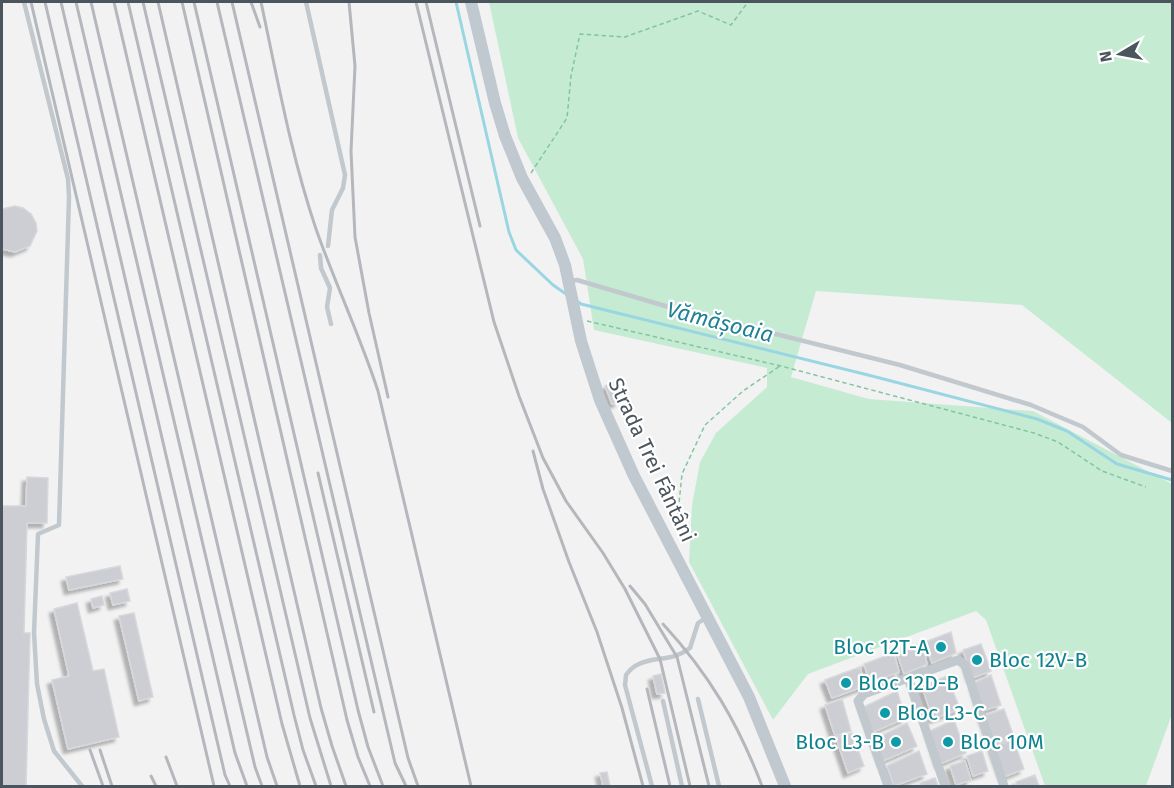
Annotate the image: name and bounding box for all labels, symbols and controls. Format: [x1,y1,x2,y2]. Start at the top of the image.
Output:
north arrow [1090,24,1150,84]
text: N [1095,50,1116,63]
water label: Vămășoaia [663,296,776,349]
street label: Strada Trei Fântâni [603,374,701,546]
place label: Bloc 12T-A [833,634,929,660]
marker: Bloc 12T-A [934,640,948,654]
place label: Bloc 12V-B [989,647,1087,673]
marker: Bloc 12V-B [970,653,984,667]
place label: Bloc 12D-B [858,670,959,696]
marker: Bloc 12D-B [839,676,853,690]
place label: Bloc L3-C [897,700,985,726]
marker: Bloc L3-C [878,706,892,720]
place label: Bloc L3-B [795,729,884,755]
place label: Bloc 10M [960,729,1044,755]
marker: Bloc L3-B [889,735,903,749]
marker: Bloc 10M [941,735,955,749]

